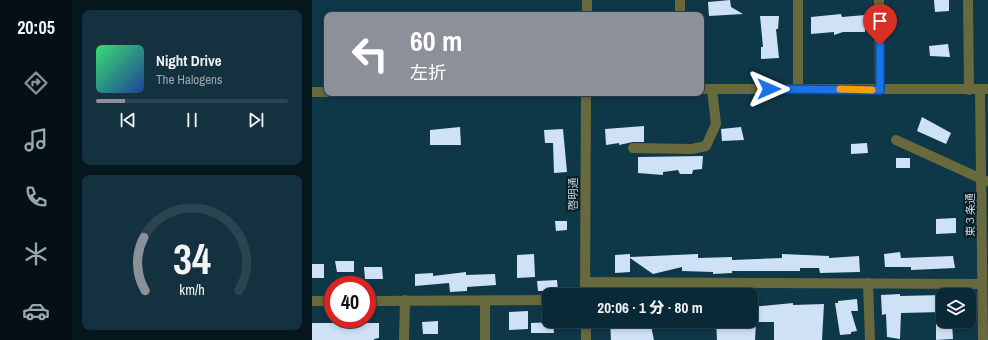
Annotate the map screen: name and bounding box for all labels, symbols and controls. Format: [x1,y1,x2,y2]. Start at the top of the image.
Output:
pin [863,4,897,45]
icon: arrive [869,10,891,32]
text: 20:05 [17,15,55,40]
text: 60 m [410,22,462,60]
icon: left [344,28,396,80]
text: Night Drive [156,50,222,71]
text: 左折 [410,60,446,85]
position arrow [748,68,790,110]
icon: directions [22,69,50,97]
text: The Halogens [156,71,222,88]
icon: previous [117,109,139,131]
icon: pause [181,109,203,131]
icon: next [245,109,267,131]
icon: music [22,126,50,154]
street label: 啓明通 [566,178,580,211]
icon: phone [22,183,50,211]
street label: 東３条通 [963,193,977,237]
text: 34 [173,230,211,286]
icon: climate [22,240,50,268]
speed limit sign: 40 [324,276,376,328]
text: km/h [179,279,205,298]
map controls [936,288,976,328]
button: layers [936,288,976,328]
icon: car [22,297,50,325]
text: 20:06 · 1 分 · 80 m [597,297,703,318]

